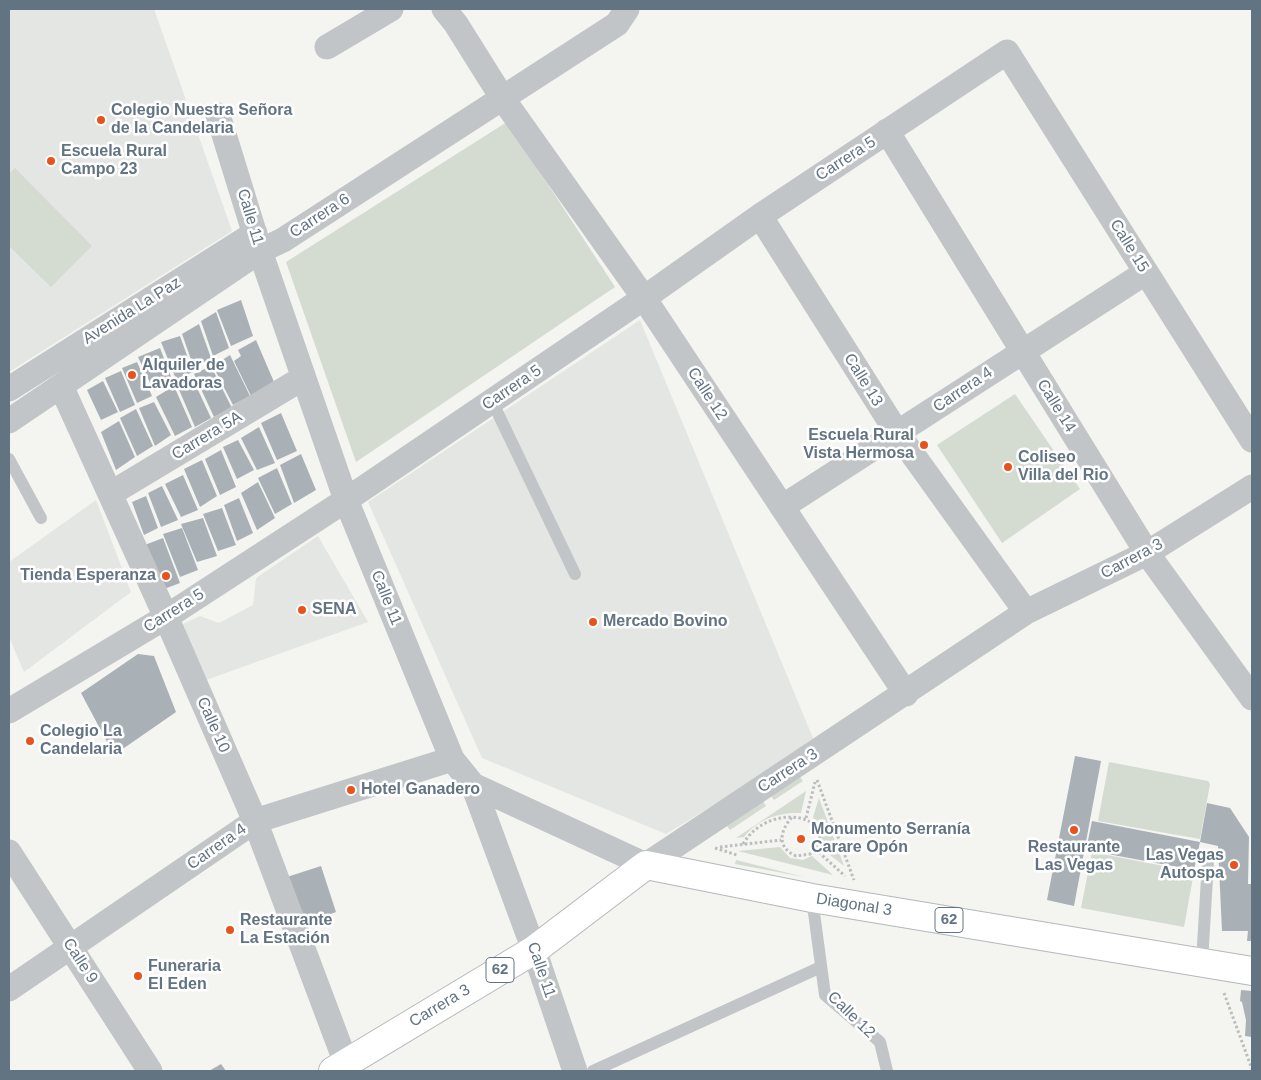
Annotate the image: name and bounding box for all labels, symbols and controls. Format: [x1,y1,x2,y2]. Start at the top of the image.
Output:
place label: Colegio Nuestra Señora de la Candelaria [111,101,292,139]
marker: Colegio Nuestra Señora de la Candelaria [95,114,107,126]
street label: Carrera 5 [812,133,880,185]
place label: Escuela Rural Campo 23 [61,142,167,180]
marker: Escuela Rural Campo 23 [45,155,57,167]
street label: Calle 11 [232,187,268,247]
street label: Carrera 6 [286,190,354,242]
street label: Calle 15 [1105,216,1153,276]
street label: Avenida La Paz [80,273,184,349]
street label: Calle 13 [839,350,887,410]
place label: Alquiler de Lavadoras [142,356,225,394]
street label: Carrera 5 [479,361,545,415]
street label: Carrera 4 [930,363,996,417]
street label: Calle 12 [683,364,731,424]
marker: Alquiler de Lavadoras [126,369,138,381]
street label: Calle 14 [1032,376,1080,436]
street label: Carrera 5A [169,408,245,464]
place label: Escuela Rural Vista Hermosa [803,426,914,464]
marker: Escuela Rural Vista Hermosa [918,439,930,451]
place label: Coliseo Villa del Rio [1018,448,1108,486]
marker: Coliseo Villa del Rio [1002,461,1014,473]
street label: Carrera 3 [1098,535,1166,583]
place label: Tienda Esperanza [20,566,156,586]
street label: Calle 11 [366,568,406,628]
marker: Tienda Esperanza [160,570,172,582]
street label: Carrera 5 [140,585,208,637]
place label: SENA [312,600,356,620]
marker: SENA [296,604,308,616]
place label: Mercado Bovino [603,612,727,632]
marker: Mercado Bovino [587,616,599,628]
street label: Calle 10 [192,694,234,756]
place label: Colegio La Candelaria [40,722,122,760]
marker: Colegio La Candelaria [24,735,36,747]
street label: Carrera 3 [754,745,822,797]
place label: Hotel Ganadero [361,780,480,800]
marker: Hotel Ganadero [345,784,357,796]
street label: Carrera 4 [184,820,250,874]
place label: Monumento Serranía Carare Opón [811,820,970,858]
marker: Restaurante Las Vegas [1068,824,1080,836]
marker: Monumento Serranía Carare Opón [795,833,807,845]
place label: Restaurante Las Vegas [1028,838,1120,876]
place label: Las Vegas Autospa [1146,846,1224,884]
marker: Las Vegas Autospa [1228,859,1240,871]
street label: Diagonal 3 [815,890,893,920]
road number: 62 [935,908,963,932]
place label: Restaurante La Estación [240,911,332,949]
marker: Restaurante La Estación [224,924,236,936]
street label: Calle 9 [58,935,102,987]
street label: Calle 11 [523,940,559,1000]
place label: Funeraria El Eden [148,957,221,995]
road number: 62 [486,958,514,982]
marker: Funeraria El Eden [132,970,144,982]
street label: Carrera 3 [406,980,474,1032]
street label: Calle 12 [823,988,879,1042]

